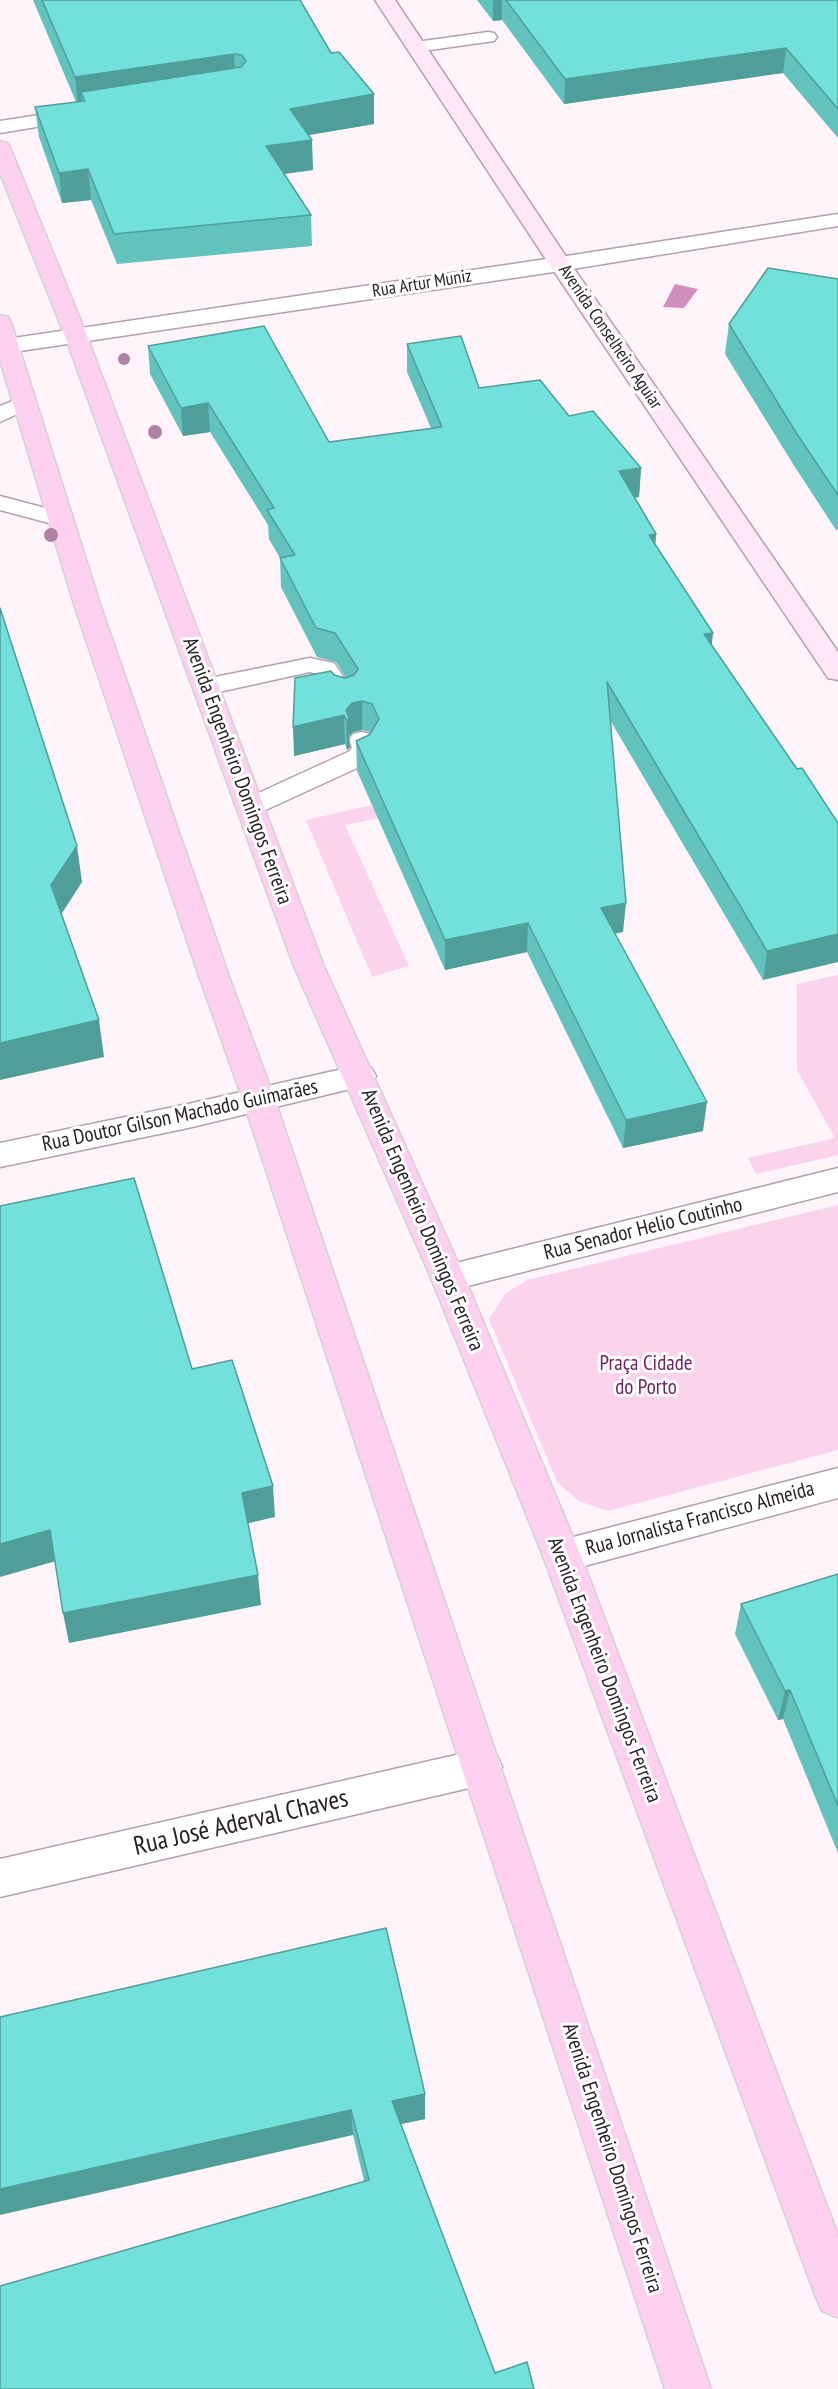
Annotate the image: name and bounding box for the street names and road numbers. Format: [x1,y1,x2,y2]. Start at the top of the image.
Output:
street label: Avenida Conselheiro Aguiar [554,261,666,413]
street label: Rua Artur Muniz [371,265,473,303]
street label: Avenida Engenheiro Domingos Ferreira [177,634,297,908]
street label: Rua Doutor Gilson Machado Guimarães [40,1074,320,1158]
street label: Avenida Engenheiro Domingos Ferreira [355,1085,489,1355]
street label: Rua Senador Helio Coutinho [541,1192,745,1266]
street label: Rua Jornalista Francisco Almeida [583,1476,817,1562]
street label: Avenida Engenheiro Domingos Ferreira [542,1534,666,1806]
street label: Rua José Aderval Chaves [131,1783,351,1863]
street label: Avenida Engenheiro Domingos Ferreira [556,2020,668,2296]

